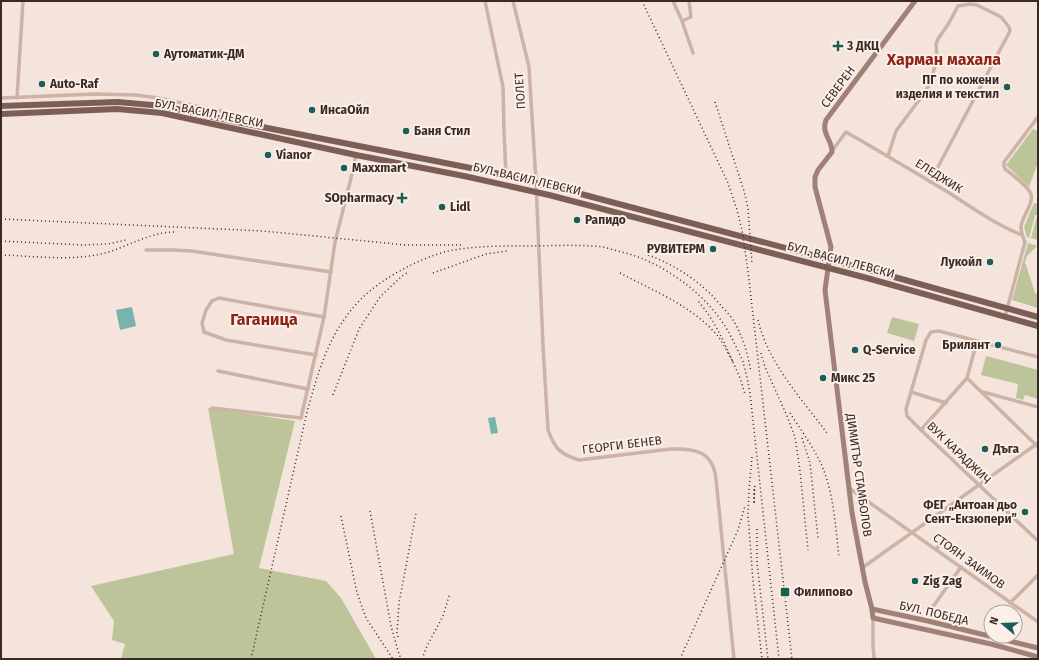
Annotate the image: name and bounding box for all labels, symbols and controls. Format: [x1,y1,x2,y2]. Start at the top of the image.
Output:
place label: 3 ДКЦ [846,39,880,53]
marker: 3 ДКЦ [832,40,844,52]
place label: Аутоматик-ДМ [163,47,245,61]
marker: Аутоматик-ДМ [151,49,161,59]
district label: Харман махала [886,50,1001,69]
street label: СЕВЕРЕН [818,63,858,111]
street label: ПОЛЕТ [512,71,528,110]
place label: ПГ по кожени изделия и текстил [896,73,999,101]
place label: Auto-Raf [49,77,100,91]
marker: Auto-Raf [37,79,47,89]
marker: ПГ по кожени изделия и текстил [1002,82,1012,92]
street label: БУЛ. ВАСИЛ ЛЕВСКИ [153,96,265,130]
place label: ИнсаОйл [320,103,370,117]
marker: ИнсаОйл [307,105,317,115]
place label: Баня Стил [414,124,470,138]
marker: Баня Стил [401,126,411,136]
place label: Vianor [275,148,312,162]
marker: Vianor [263,150,273,160]
street label: ЕЛЕДЖИК [913,156,965,196]
street label: БУЛ. ВАСИЛ ЛЕВСКИ [472,160,582,198]
place label: Maxxmart [352,161,407,175]
marker: Maxxmart [339,163,349,173]
place label: SOpharmacy [325,191,395,205]
marker: SOpharmacy [397,193,407,203]
place label: Lidl [450,200,471,214]
marker: Lidl [437,202,447,212]
place label: Рапидо [585,213,626,227]
marker: Рапидо [572,215,582,225]
street label: БУЛ. ВАСИЛ ЛЕВСКИ [786,239,896,281]
place label: РУВИТЕРМ [647,242,706,256]
marker: РУВИТЕРМ [708,244,718,254]
place label: Лукойл [941,255,982,269]
marker: Лукойл [985,257,995,267]
district label: Гаганица [230,310,298,329]
place label: Брилянт [942,338,990,352]
marker: Брилянт [993,340,1003,350]
place label: Q-Service [863,343,916,357]
marker: Q-Service [850,345,860,355]
place label: Микс 25 [831,371,876,385]
marker: Микс 25 [818,373,828,383]
street label: ДИМИТЪР СТАМБОЛОВ [843,411,875,538]
street label: ВУК КАРАДЖИЧ [924,419,994,487]
street label: ГЕОРГИ БЕНЕВ [581,433,663,457]
place label: Дъга [992,442,1020,456]
marker: Дъга [980,444,990,454]
place label: ФЕГ „Антоан дьо Сент-Екзюпери” [923,498,1017,526]
marker: ФЕГ „Антоан дьо Сент-Екзюпери” [1020,507,1030,517]
street label: СТОЯН ЗАИМОВ [930,530,1008,592]
place label: Zig Zag [923,574,962,588]
marker: Zig Zag [910,576,920,586]
place label: Филипово [794,585,853,599]
marker: Филипово [779,586,791,598]
street label: БУЛ. ПОБЕДА [898,598,970,628]
north arrow [983,604,1023,644]
text: N [987,615,1001,626]

